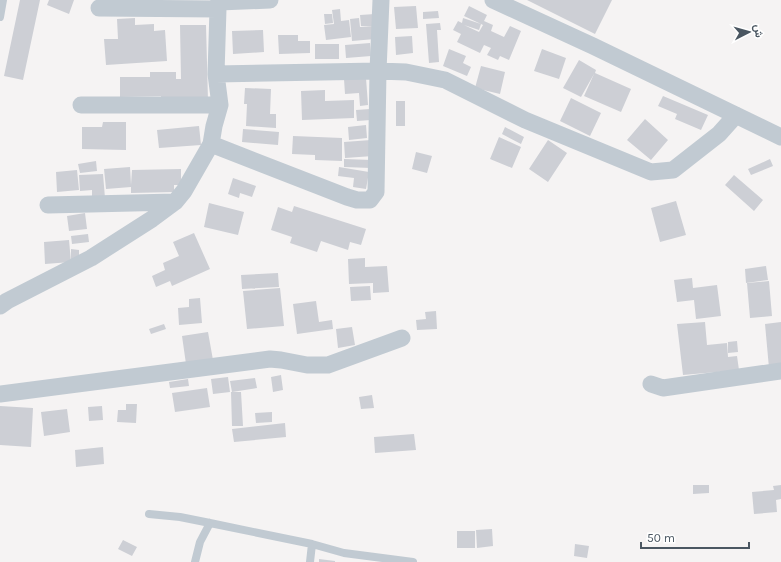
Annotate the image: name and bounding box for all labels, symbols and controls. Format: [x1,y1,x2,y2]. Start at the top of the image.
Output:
north arrow [729,12,769,52]
text: ش [751,24,766,38]
scale bar [641,524,749,550]
text: 50 m [647,531,675,545]

